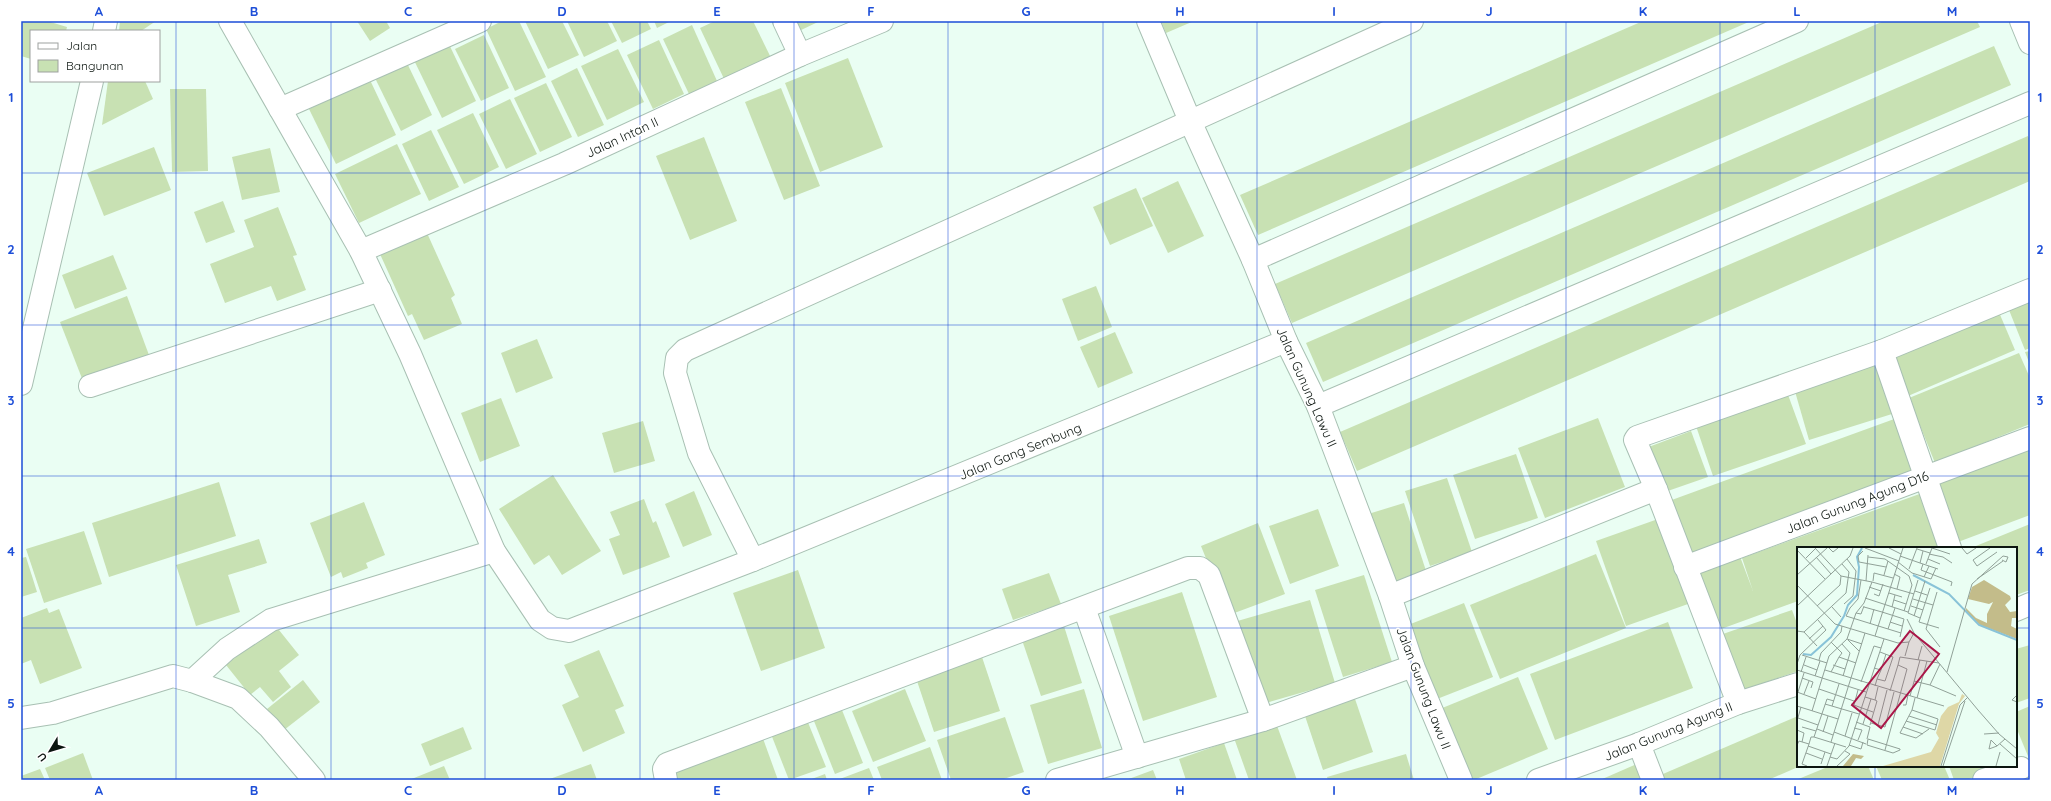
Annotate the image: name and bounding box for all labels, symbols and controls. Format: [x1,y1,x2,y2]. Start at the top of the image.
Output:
text: A [95,3,104,19]
text: B [250,3,258,19]
text: C [404,3,412,19]
text: D [557,3,567,19]
text: E [713,3,721,19]
text: F [867,3,875,19]
text: G [1021,3,1031,19]
text: H [1175,3,1185,19]
text: I [1332,3,1336,19]
text: J [1485,3,1493,19]
text: K [1639,3,1648,19]
text: L [1793,3,1801,19]
text: M [1947,3,1957,19]
legend [30,30,160,82]
text: Jalan [66,38,97,53]
text: Bangunan [66,58,123,73]
text: 1 [8,89,14,105]
text: 1 [2037,89,2043,105]
street label: Jalan Intan II [583,113,661,161]
text: 2 [7,241,15,257]
text: 2 [2036,241,2044,257]
street label: Jalan Gunung Lawu II [1273,325,1341,449]
text: 3 [8,392,15,408]
text: 3 [2037,392,2044,408]
street label: Jalan Gang Sembung [956,419,1084,483]
street label: Jalan Gunung Agung D16 [1783,467,1931,537]
text: 4 [7,543,15,559]
text: 4 [2036,543,2044,559]
inset map [1797,547,2017,767]
street label: Jalan Gunung Lawu II [1393,625,1455,751]
text: 5 [7,695,15,711]
text: 5 [2036,695,2044,711]
street label: Jalan Gunung Agung II [1601,698,1735,764]
north arrow [30,731,70,771]
text: U [34,750,50,765]
text: A [95,782,104,798]
text: B [250,782,258,798]
text: C [404,782,412,798]
text: D [557,782,567,798]
text: E [713,782,721,798]
text: F [867,782,875,798]
text: G [1021,782,1031,798]
text: H [1175,782,1185,798]
text: I [1332,782,1336,798]
text: J [1485,782,1493,798]
text: K [1639,782,1648,798]
text: L [1793,782,1801,798]
text: M [1947,782,1957,798]

